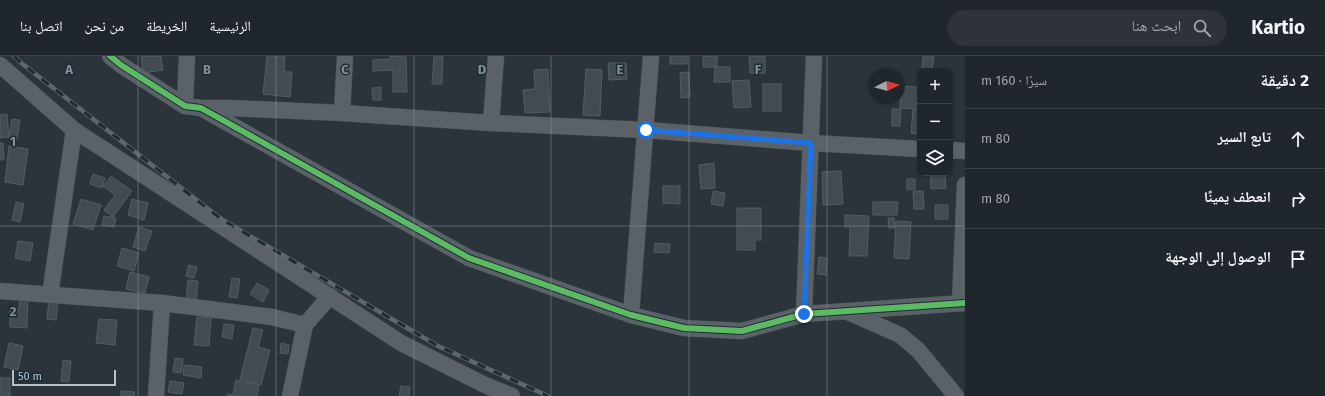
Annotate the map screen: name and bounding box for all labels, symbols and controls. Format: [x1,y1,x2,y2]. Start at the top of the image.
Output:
search box [947,10,1227,46]
text: Kartio [1251,16,1305,39]
text: ابحث هنا [1132,17,1181,35]
icon: search [1191,17,1213,39]
text: اتصل بنا [20,18,63,35]
text: من نحن [85,18,124,35]
text: الخريطة [146,18,187,35]
text: الرئيسية [209,18,251,35]
text: A [64,62,73,77]
text: B [203,62,211,77]
text: C [341,62,349,77]
text: D [478,62,487,77]
text: E [617,62,624,77]
text: F [755,62,762,77]
north arrow [869,68,905,104]
map controls [917,68,953,176]
button: + [917,68,953,104]
text: 2 دقيقة [1260,70,1309,91]
text: سيرًا · 160 m [981,73,1047,88]
button: − [917,104,953,140]
route start [637,121,655,139]
text: تابع السير [1217,128,1271,146]
icon: ahead [1287,128,1309,150]
text: 80 m [981,131,1010,146]
text: 1 [10,134,16,149]
button: layers [917,140,953,176]
text: انعطف يمينًا [1204,188,1271,206]
icon: right [1287,188,1309,210]
text: 80 m [981,191,1010,206]
text: الوصول إلى الوجهة [1165,248,1271,266]
icon: arrive [1287,248,1309,270]
text: 2 [10,304,17,319]
route end [795,305,813,323]
scale bar [12,368,116,387]
text: 50 m [18,370,42,383]

